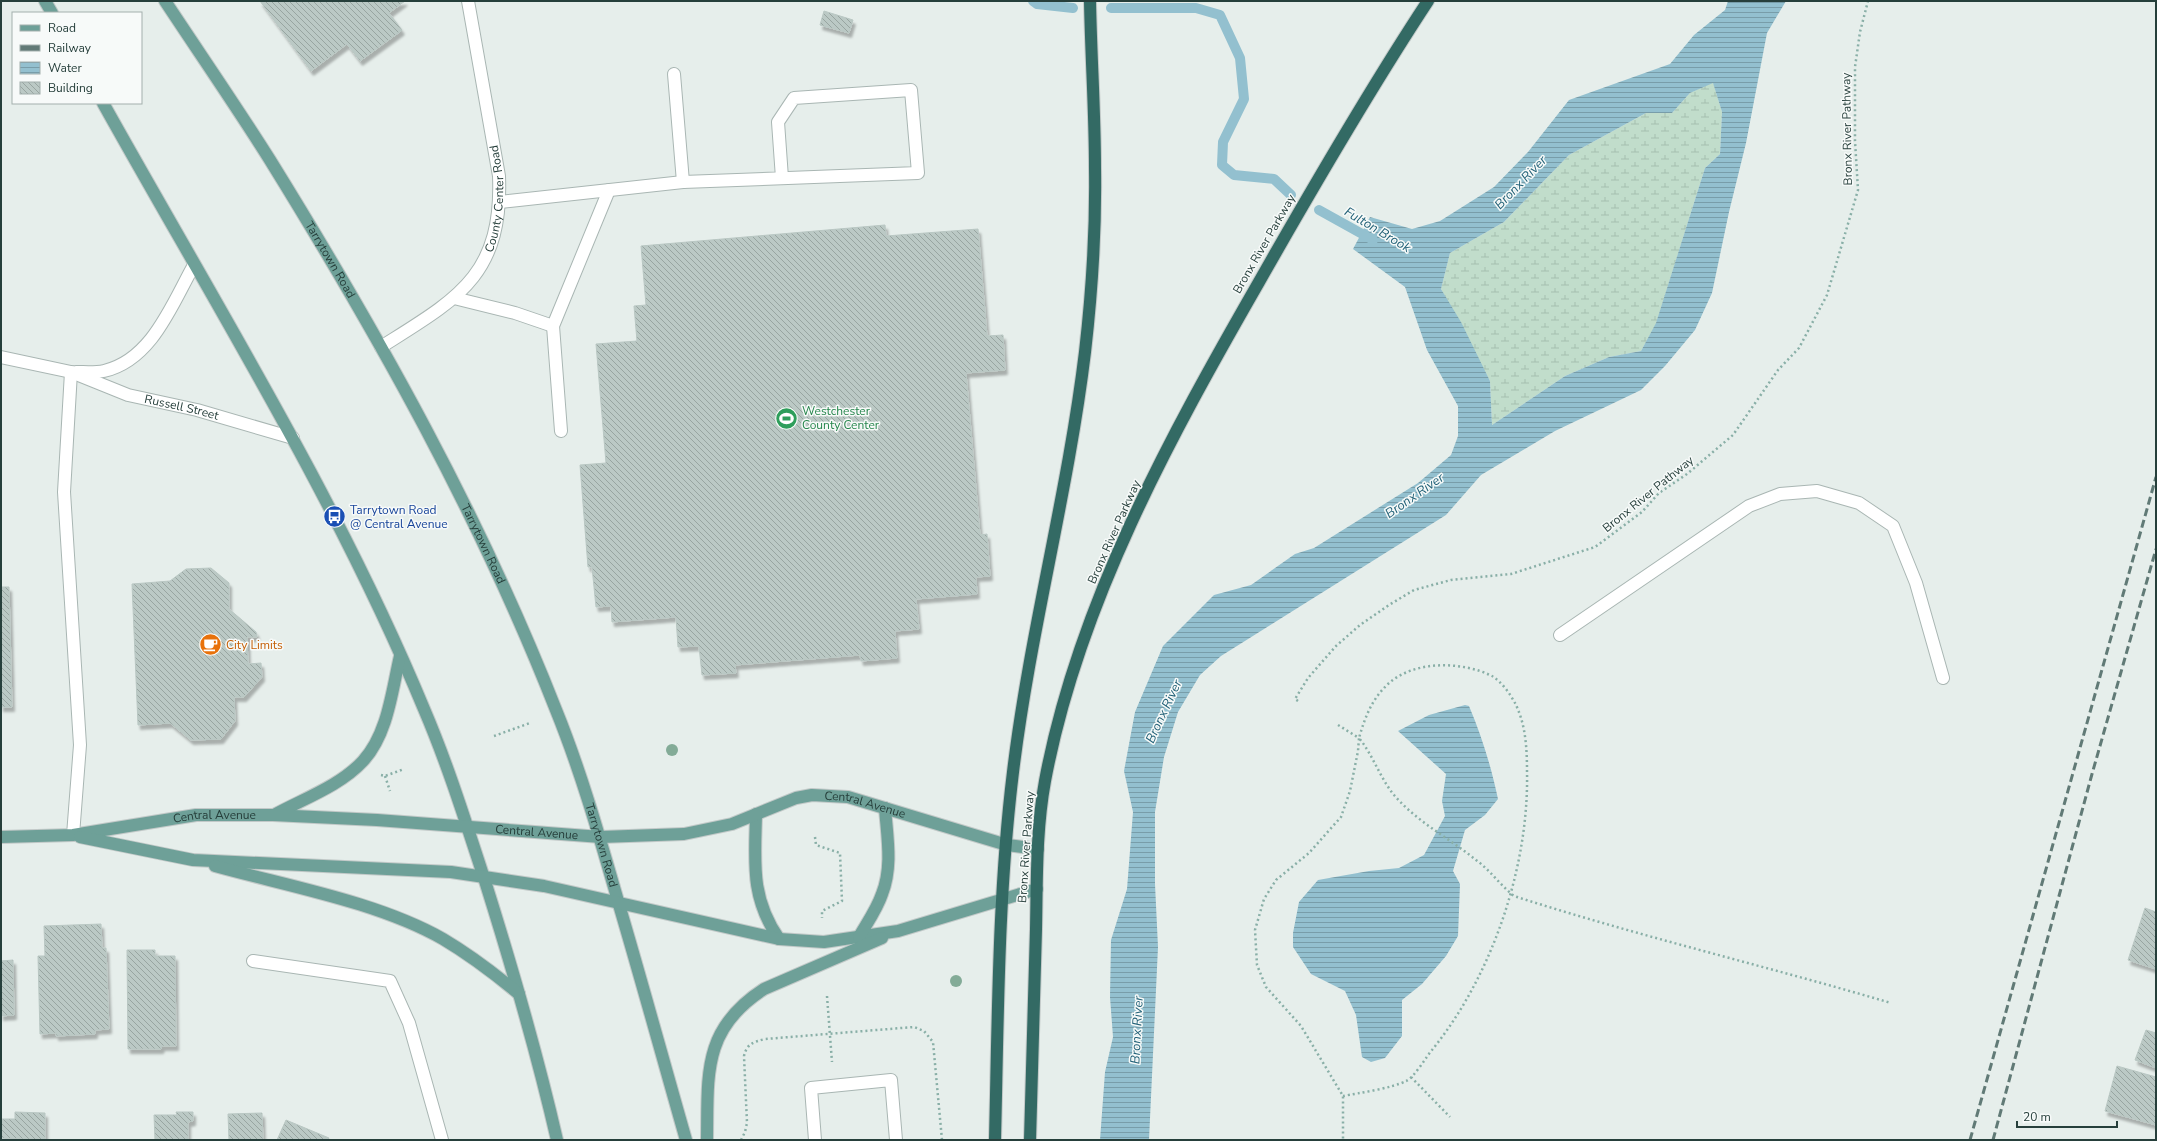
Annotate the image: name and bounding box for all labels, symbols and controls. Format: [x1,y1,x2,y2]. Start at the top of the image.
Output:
legend [12,12,142,104]
text: Road [48,20,76,36]
text: Railway [48,40,92,56]
text: Water [48,60,82,76]
street label: Bronx River Pathway [1838,72,1856,186]
text: Building [48,80,93,96]
street label: County Center Road [481,144,507,255]
water label: Bronx River [1491,152,1551,213]
street label: Bronx River Parkway [1229,191,1299,297]
water label: Fulton Brook [1341,203,1415,257]
street label: Tarrytown Road [301,218,359,301]
street label: Russell Street [143,391,221,424]
place label: Westchester County Center [802,403,880,433]
sports icon: Westchester County Center [773,405,799,431]
street label: Bronx River Pathway [1599,452,1698,536]
water label: Bronx River [1382,469,1448,523]
street label: Bronx River Parkway [1084,477,1144,586]
street label: Tarrytown Road [458,501,509,586]
place label: Tarrytown Road @ Central Avenue [350,502,448,532]
bus stop icon: Tarrytown Road @ Central Avenue [321,504,347,530]
cafe icon: City Limits [197,632,223,658]
place label: City Limits [226,637,283,653]
water label: Bronx River [1141,676,1187,746]
street label: Central Avenue [824,788,907,822]
street label: Bronx River Parkway [1014,790,1038,903]
street label: Tarrytown Road [582,801,622,889]
street label: Central Avenue [172,807,256,827]
street label: Central Avenue [495,821,579,843]
water label: Bronx River [1126,995,1148,1064]
scale bar [2017,1103,2117,1129]
text: 20 m [2023,1109,2051,1125]

